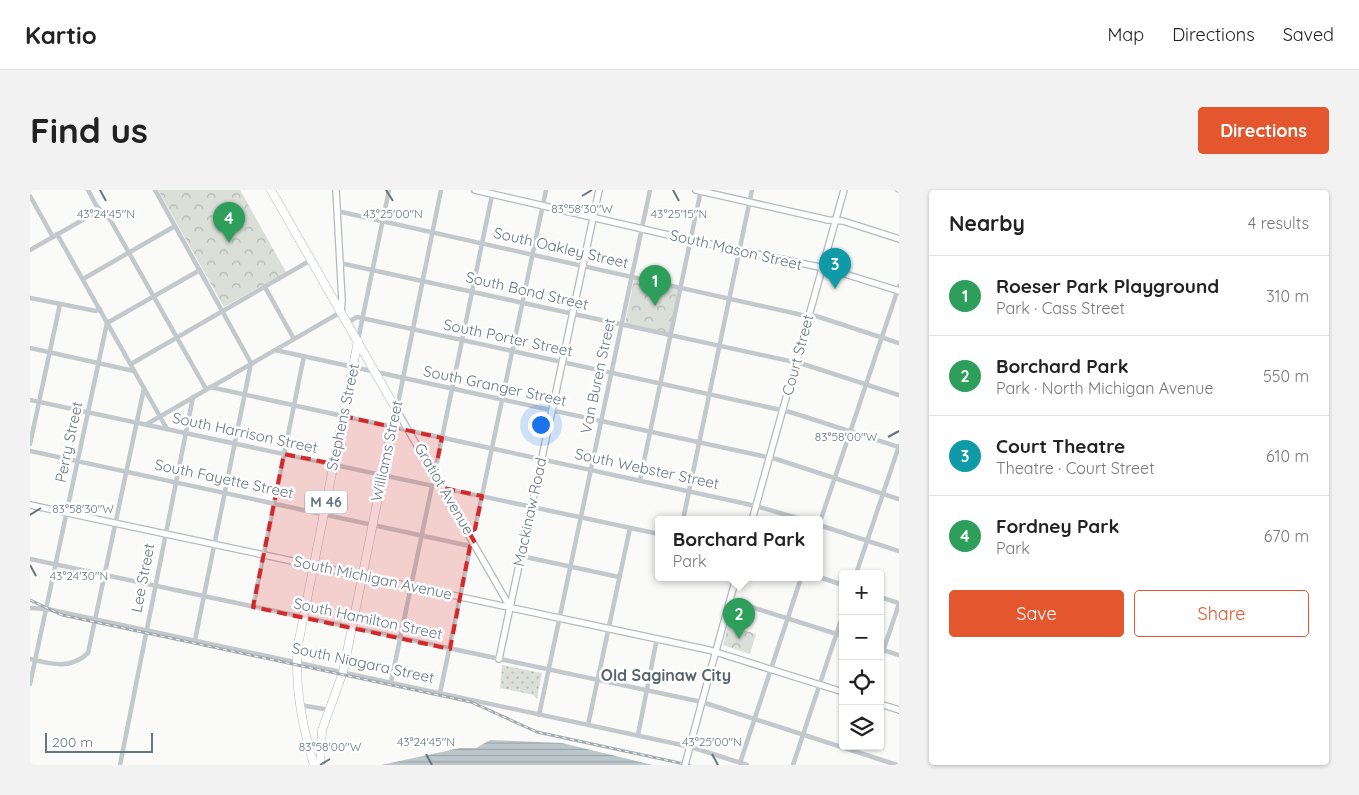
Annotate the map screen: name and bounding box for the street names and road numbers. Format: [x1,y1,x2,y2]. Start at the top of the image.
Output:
street label: South Oakley Street [492,223,630,272]
street label: South Mason Street [668,225,804,274]
street label: South Bond Street [464,267,590,314]
street label: Court Street [778,312,817,398]
street label: South Porter Street [442,315,574,360]
street label: Van Buren Street [576,316,619,435]
street label: South Granger Street [422,361,568,410]
street label: Stephens Street [322,362,363,472]
street label: Williams Street [367,399,406,503]
street label: Perry Street [51,400,86,484]
street label: South Harrison Street [171,408,320,457]
street label: Gratiot Avenue [410,439,478,538]
street label: South Webster Street [573,444,721,493]
street label: South Fayette Street [153,454,295,503]
street label: Mackinaw Road [509,456,550,568]
road number: M 46 [305,490,347,514]
street label: Lee Street [127,542,159,614]
street label: South Michigan Avenue [292,551,454,604]
street label: South Hamilton Street [292,593,444,644]
street label: South Niagara Street [290,638,436,687]

